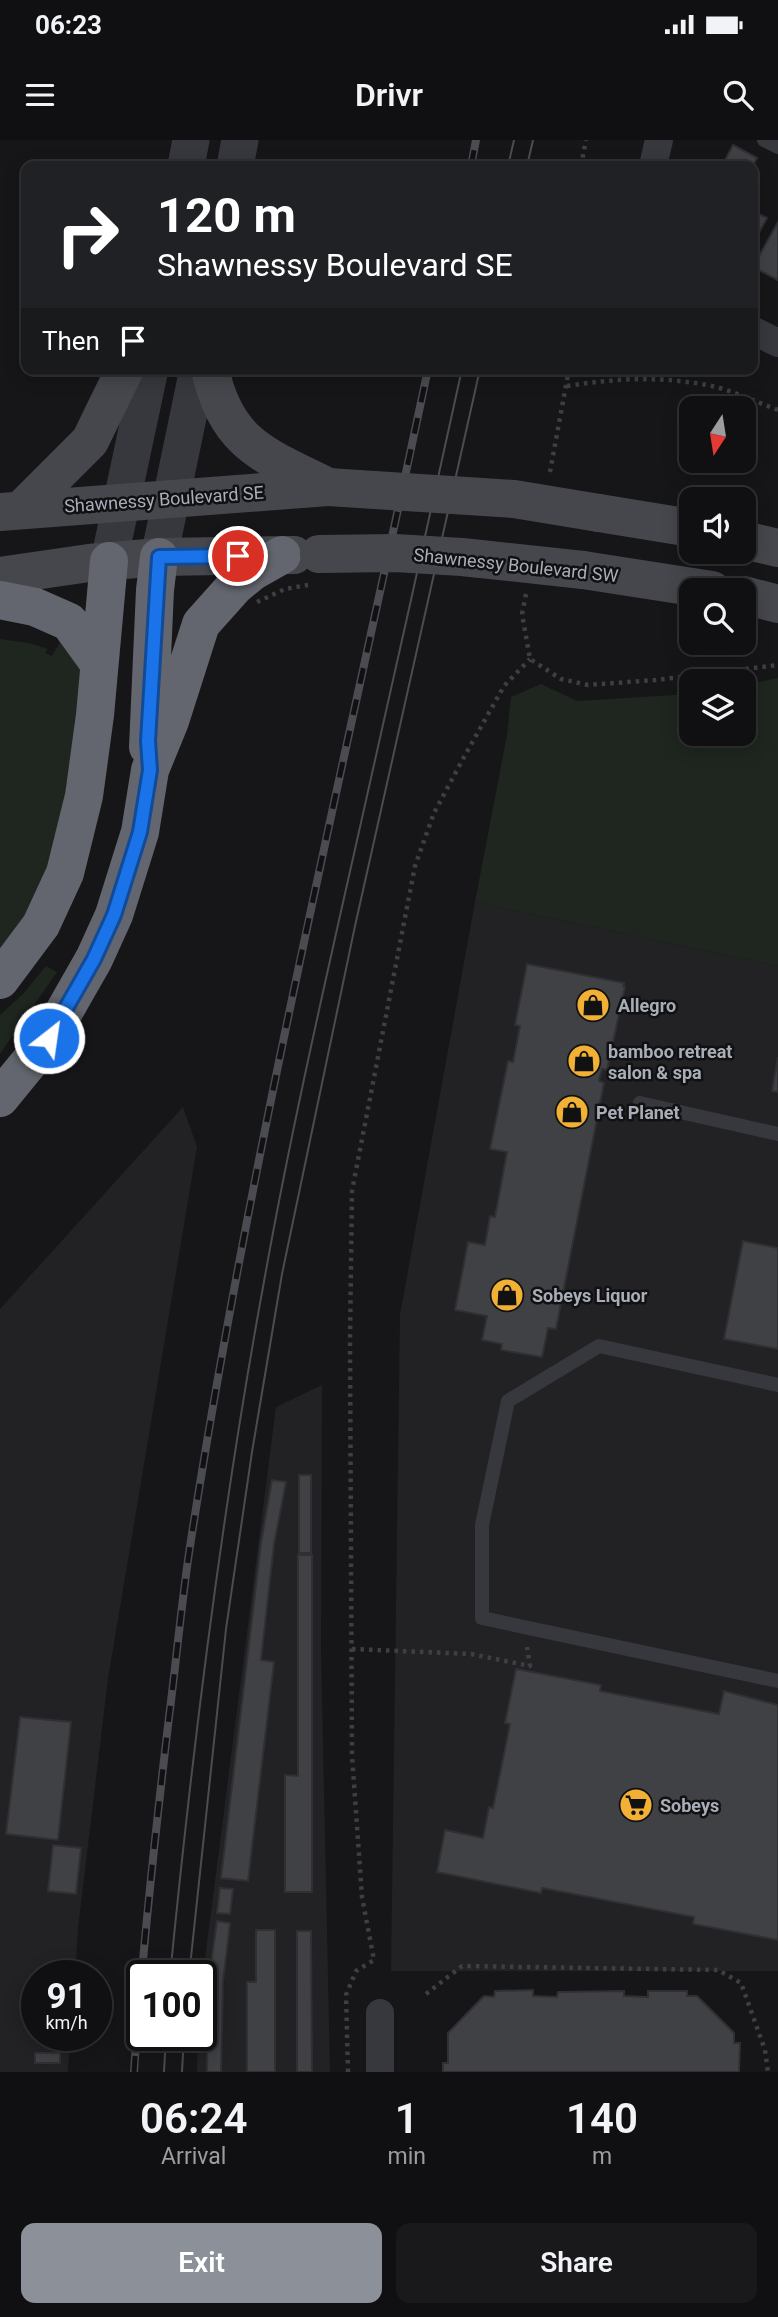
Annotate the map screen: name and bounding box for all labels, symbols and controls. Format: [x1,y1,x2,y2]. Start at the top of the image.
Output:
text: 06:23 [35,10,102,40]
icon: menu [21,76,59,114]
text: Drivr [355,76,423,114]
icon: search [719,76,757,114]
text: 120 m [157,187,296,244]
icon: right [42,189,133,280]
text: Shawnessy Boulevard SE [157,246,513,284]
icon: arrive [114,322,152,360]
text: Then [42,326,100,356]
north arrow [679,396,756,472]
map controls [679,396,756,746]
street label: Shawnessy Boulevard SE [63,482,265,516]
button: sound [679,487,756,564]
pin [208,526,268,586]
icon: arrive [219,537,257,575]
street label: Shawnessy Boulevard SW [413,544,619,586]
button: search [679,578,756,655]
button: layers [679,669,756,746]
shop icon: Allegro [574,986,612,1024]
place label: Allegro [618,995,676,1016]
position arrow [12,1001,86,1075]
place label: bamboo retreat salon & spa [608,1041,732,1083]
shop icon: bamboo retreat salon & spa [565,1042,603,1080]
shop icon: Pet Planet [553,1093,591,1131]
place label: Pet Planet [596,1102,680,1123]
shop icon: Sobeys Liquor [488,1276,526,1314]
place label: Sobeys Liquor [532,1285,648,1306]
supermarket icon: Sobeys [617,1786,655,1824]
place label: Sobeys [660,1795,719,1816]
speed limit sign: 100 [126,1960,217,2051]
text: 91 [46,1976,87,2017]
text: km/h [45,2012,88,2033]
text: 06:24 [140,2094,247,2143]
text: 1 [395,2094,419,2143]
text: 140 [566,2094,638,2143]
text: Arrival [161,2143,226,2170]
text: min [387,2143,426,2170]
text: m [592,2143,612,2170]
button: Exit [21,2223,382,2303]
button: Share [396,2223,757,2303]

